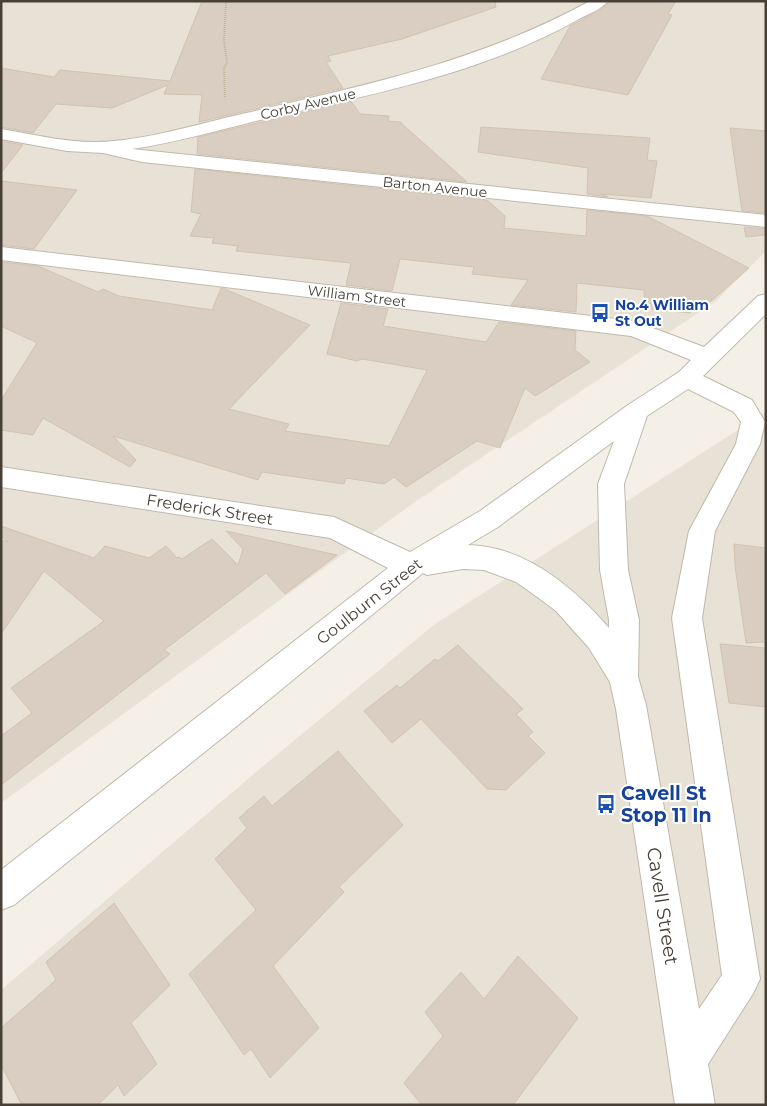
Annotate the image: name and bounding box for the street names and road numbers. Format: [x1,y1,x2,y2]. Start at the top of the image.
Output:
street label: Corby Avenue [259,84,357,124]
street label: Barton Avenue [382,173,488,201]
street label: William Street [307,281,408,311]
street label: Frederick Street [145,490,275,529]
street label: Goulburn Street [313,554,426,649]
street label: Cavell Street [642,846,683,967]

